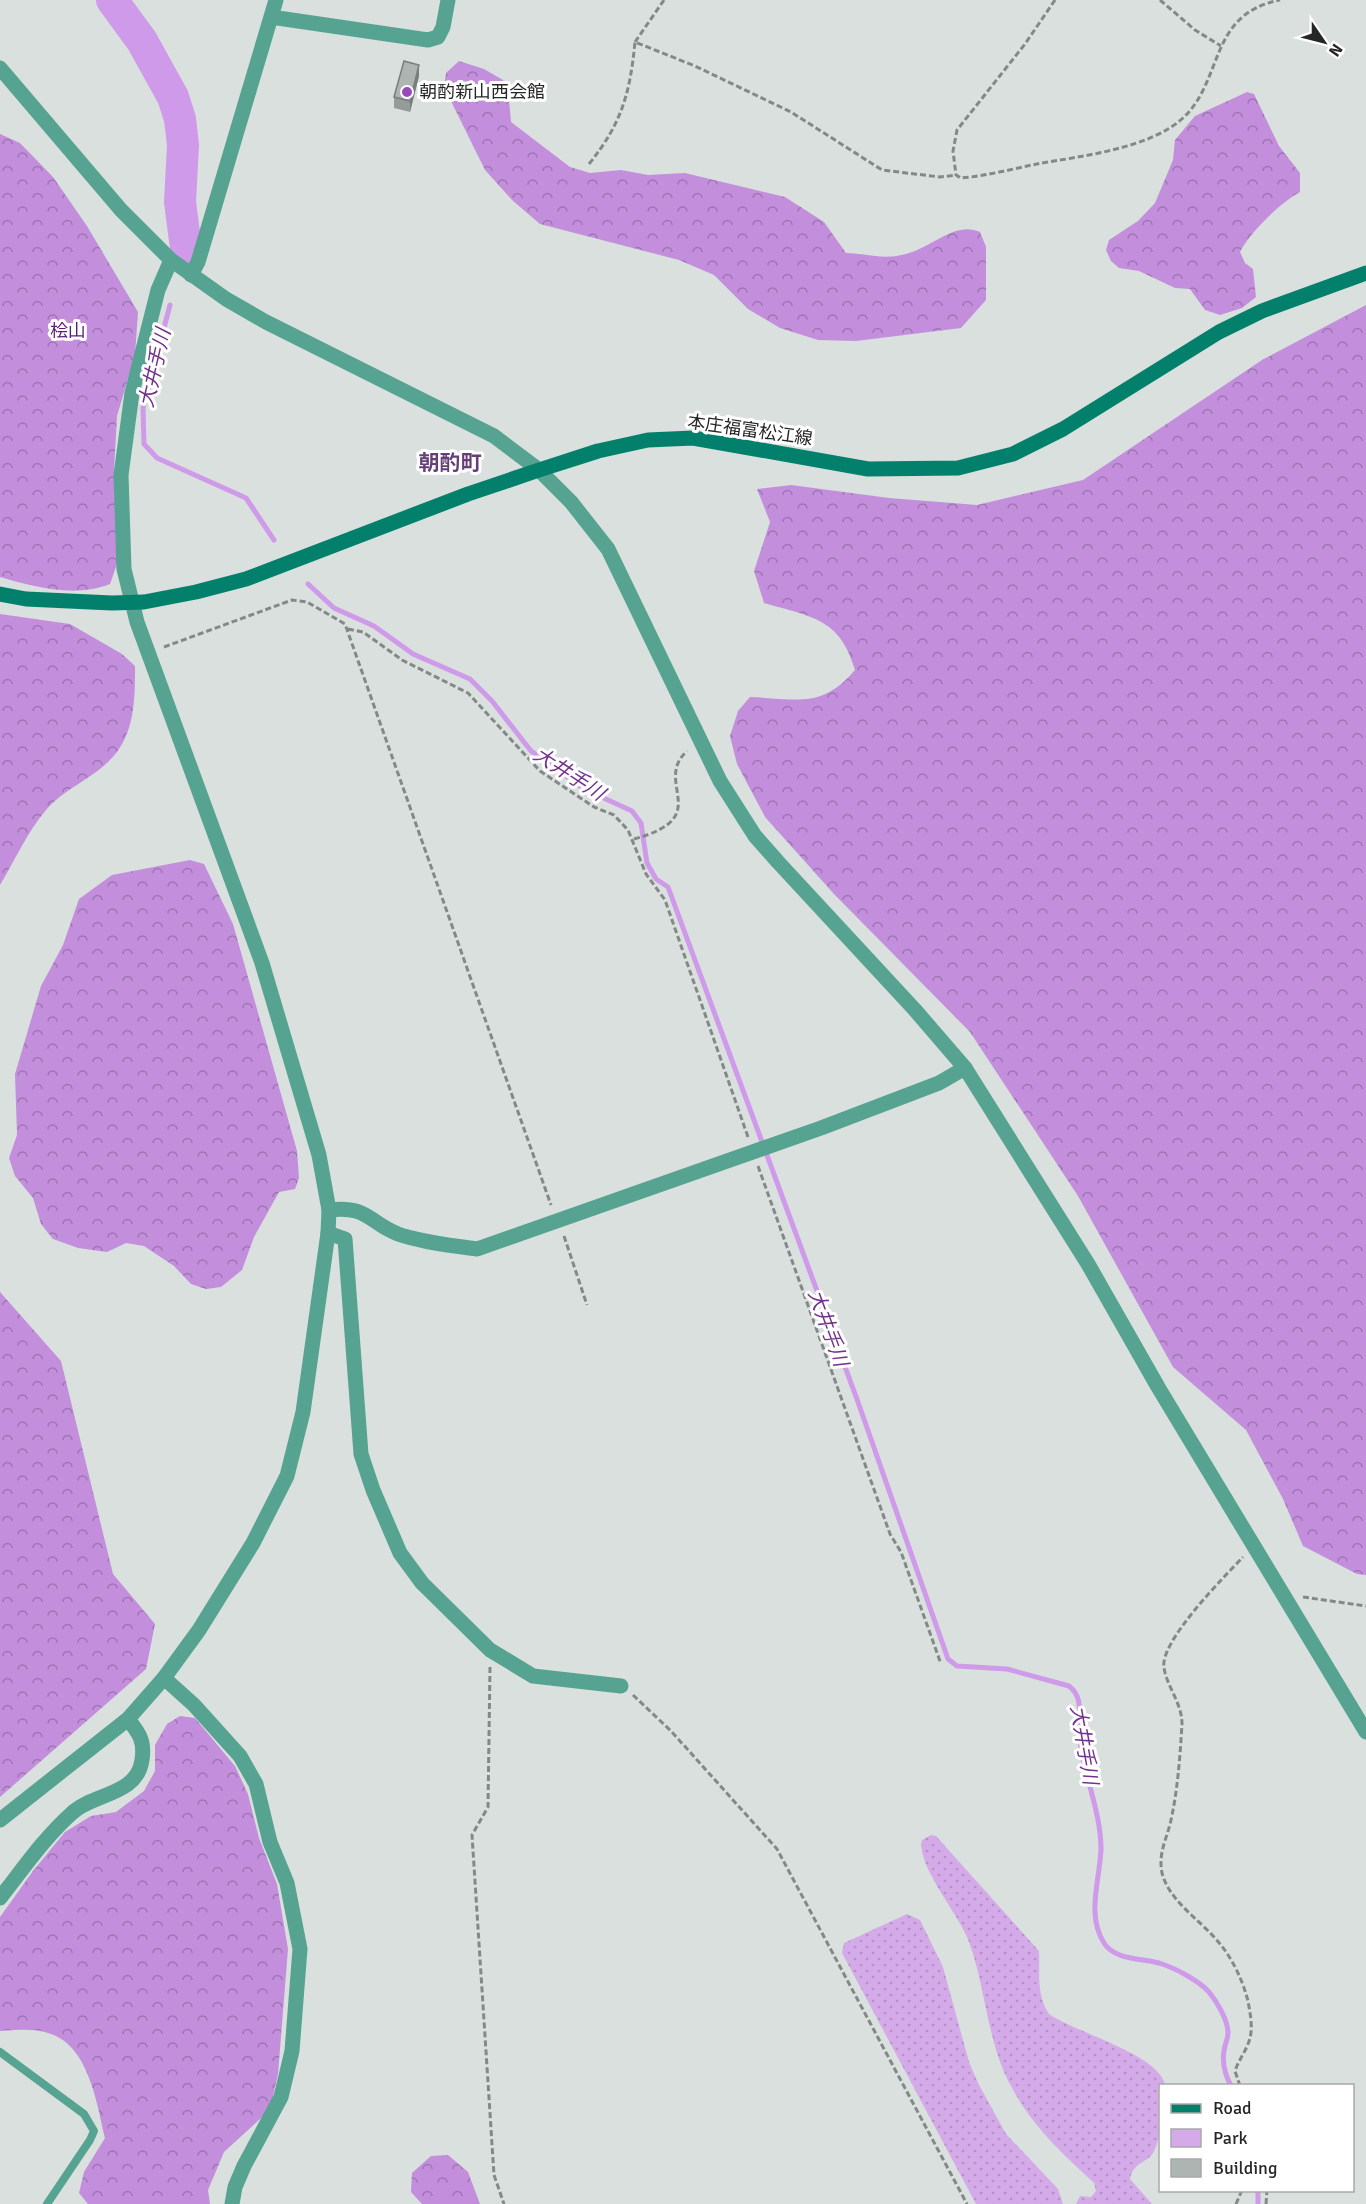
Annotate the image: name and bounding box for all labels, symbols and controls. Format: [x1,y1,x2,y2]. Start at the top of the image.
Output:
north arrow [1294,12,1354,72]
text: N [1324,40,1347,60]
place label: 朝酌新山西会館 [419,81,545,103]
marker: 朝酌新山西会館 [400,85,414,99]
park label: 桧山 [50,320,86,342]
water label: 大井手川 [134,324,177,410]
street label: 本庄福富松江線 [686,410,814,450]
district label: 朝酌町 [419,450,482,476]
water label: 大井手川 [529,742,611,807]
water label: 大井手川 [803,1286,854,1372]
water label: 大井手川 [1065,1703,1104,1789]
legend [1159,2084,1354,2192]
text: Road [1213,2097,1252,2119]
text: Park [1213,2127,1248,2149]
text: Building [1213,2157,1277,2179]

